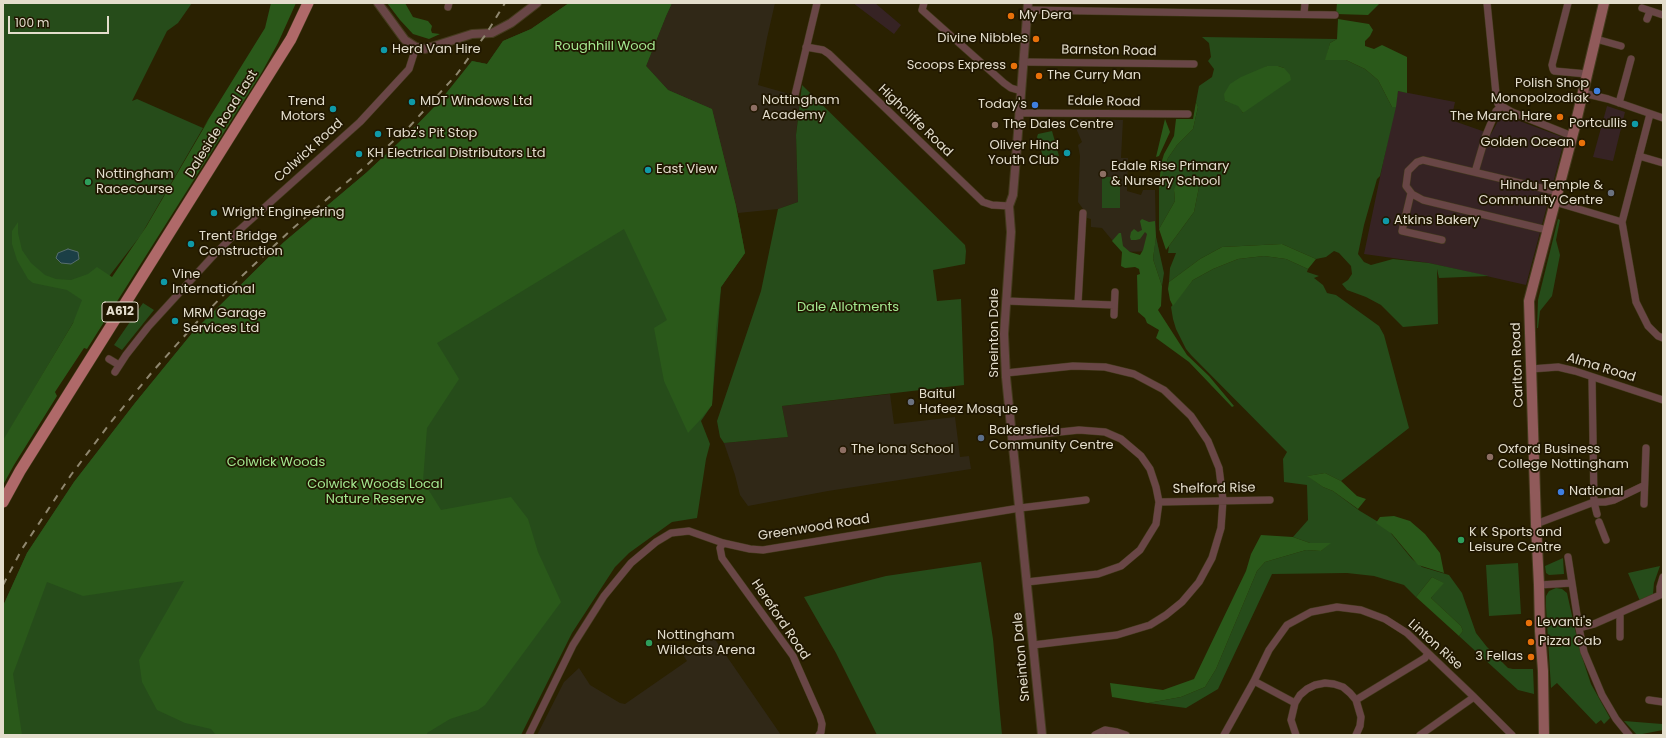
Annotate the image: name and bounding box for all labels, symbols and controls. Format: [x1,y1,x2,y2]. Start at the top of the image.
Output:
scale bar [10,8,111,34]
place label: My Dera [1019,8,1072,24]
marker: My Dera [1006,11,1016,21]
text: 100 m [15,14,49,31]
place label: Divine Nibbles [937,31,1028,47]
marker: Divine Nibbles [1031,34,1041,44]
park label: Roughhill Wood [554,39,656,55]
place label: Herd Van Hire [392,42,481,58]
street label: Barnston Road [1061,42,1157,60]
marker: Herd Van Hire [379,45,389,55]
place label: Scoops Express [907,58,1006,74]
marker: Scoops Express [1009,61,1019,71]
street label: Daleside Road East [183,67,261,181]
place label: The Curry Man [1047,68,1141,84]
marker: The Curry Man [1034,71,1044,81]
place label: Polish Shop Monopolzodiak [1491,76,1589,107]
street label: Highcliffe Road [875,82,955,160]
marker: Polish Shop Monopolzodiak [1592,86,1602,96]
place label: Nottingham Academy [762,93,840,124]
place label: Trend Motors [281,94,325,125]
place label: MDT Windows Ltd [420,94,532,110]
street label: Edale Road [1067,94,1141,110]
marker: MDT Windows Ltd [407,97,417,107]
place label: Today's [978,97,1027,113]
marker: Today's [1030,100,1040,110]
marker: Nottingham Academy [749,103,759,113]
marker: Trend Motors [328,104,338,114]
place label: The March Hare [1450,109,1552,125]
marker: The March Hare [1555,112,1565,122]
street label: Colwick Road [271,116,347,186]
place label: Portcullis [1569,116,1627,132]
place label: The Dales Centre [1003,117,1113,133]
marker: Portcullis [1630,119,1640,129]
marker: The Dales Centre [990,120,1000,130]
place label: Tabz's Pit Stop [386,126,477,142]
marker: Tabz's Pit Stop [373,129,383,139]
place label: Golden Ocean [1480,135,1574,151]
place label: Oliver Hind Youth Club [988,138,1059,169]
marker: Golden Ocean [1577,138,1587,148]
place label: KH Electrical Distributors Ltd [367,146,546,162]
marker: Oliver Hind Youth Club [1062,148,1072,158]
marker: KH Electrical Distributors Ltd [354,149,364,159]
place label: Edale Rise Primary & Nursery School [1111,159,1229,190]
place label: East View [656,162,717,178]
marker: East View [643,165,653,175]
place label: Nottingham Racecourse [96,167,174,198]
marker: Edale Rise Primary & Nursery School [1098,169,1108,179]
marker: Nottingham Racecourse [83,177,93,187]
place label: Hindu Temple & Community Centre [1478,178,1603,209]
marker: Hindu Temple & Community Centre [1606,188,1616,198]
place label: Wright Engineering [222,205,345,221]
marker: Wright Engineering [209,208,219,218]
place label: Atkins Bakery [1394,213,1480,229]
marker: Atkins Bakery [1381,216,1391,226]
place label: Trent Bridge Construction [199,229,283,260]
marker: Trent Bridge Construction [186,239,196,249]
place label: Vine International [172,267,255,298]
marker: Vine International [159,277,169,287]
street label: Sneinton Dale [987,288,1003,378]
park label: Dale Allotments [797,300,899,316]
road number: A612 [102,302,138,322]
place label: MRM Garage Services Ltd [183,306,266,337]
marker: MRM Garage Services Ltd [170,316,180,326]
street label: Carlton Road [1509,322,1527,408]
street label: Alma Road [1565,350,1637,386]
place label: Baitul Hafeez Mosque [919,387,1018,418]
marker: Baitul Hafeez Mosque [906,397,916,407]
place label: Bakersfield Community Centre [989,423,1114,454]
marker: Bakersfield Community Centre [976,433,986,443]
place label: The Iona School [851,442,954,458]
place label: Oxford Business College Nottingham [1498,442,1629,473]
marker: The Iona School [838,445,848,455]
marker: Oxford Business College Nottingham [1485,452,1495,462]
park label: Colwick Woods [227,455,325,471]
park label: Colwick Woods Local Nature Reserve [307,477,443,508]
street label: Shelford Rise [1172,480,1256,498]
place label: National [1569,484,1623,500]
marker: National [1556,487,1566,497]
street label: Greenwood Road [757,511,871,545]
place label: K K Sports and Leisure Centre [1469,525,1562,556]
marker: K K Sports and Leisure Centre [1456,535,1466,545]
street label: Hereford Road [747,577,813,663]
street label: Sneinton Dale [1010,612,1034,702]
place label: Levanti's [1537,615,1592,631]
street label: Linton Rise [1405,616,1465,674]
marker: Levanti's [1524,618,1534,628]
place label: Nottingham Wildcats Arena [657,628,755,659]
place label: Pizza Cab [1539,634,1601,650]
marker: Pizza Cab [1526,637,1536,647]
marker: Nottingham Wildcats Arena [644,638,654,648]
place label: 3 Fellas [1475,649,1523,665]
marker: 3 Fellas [1526,652,1536,662]

